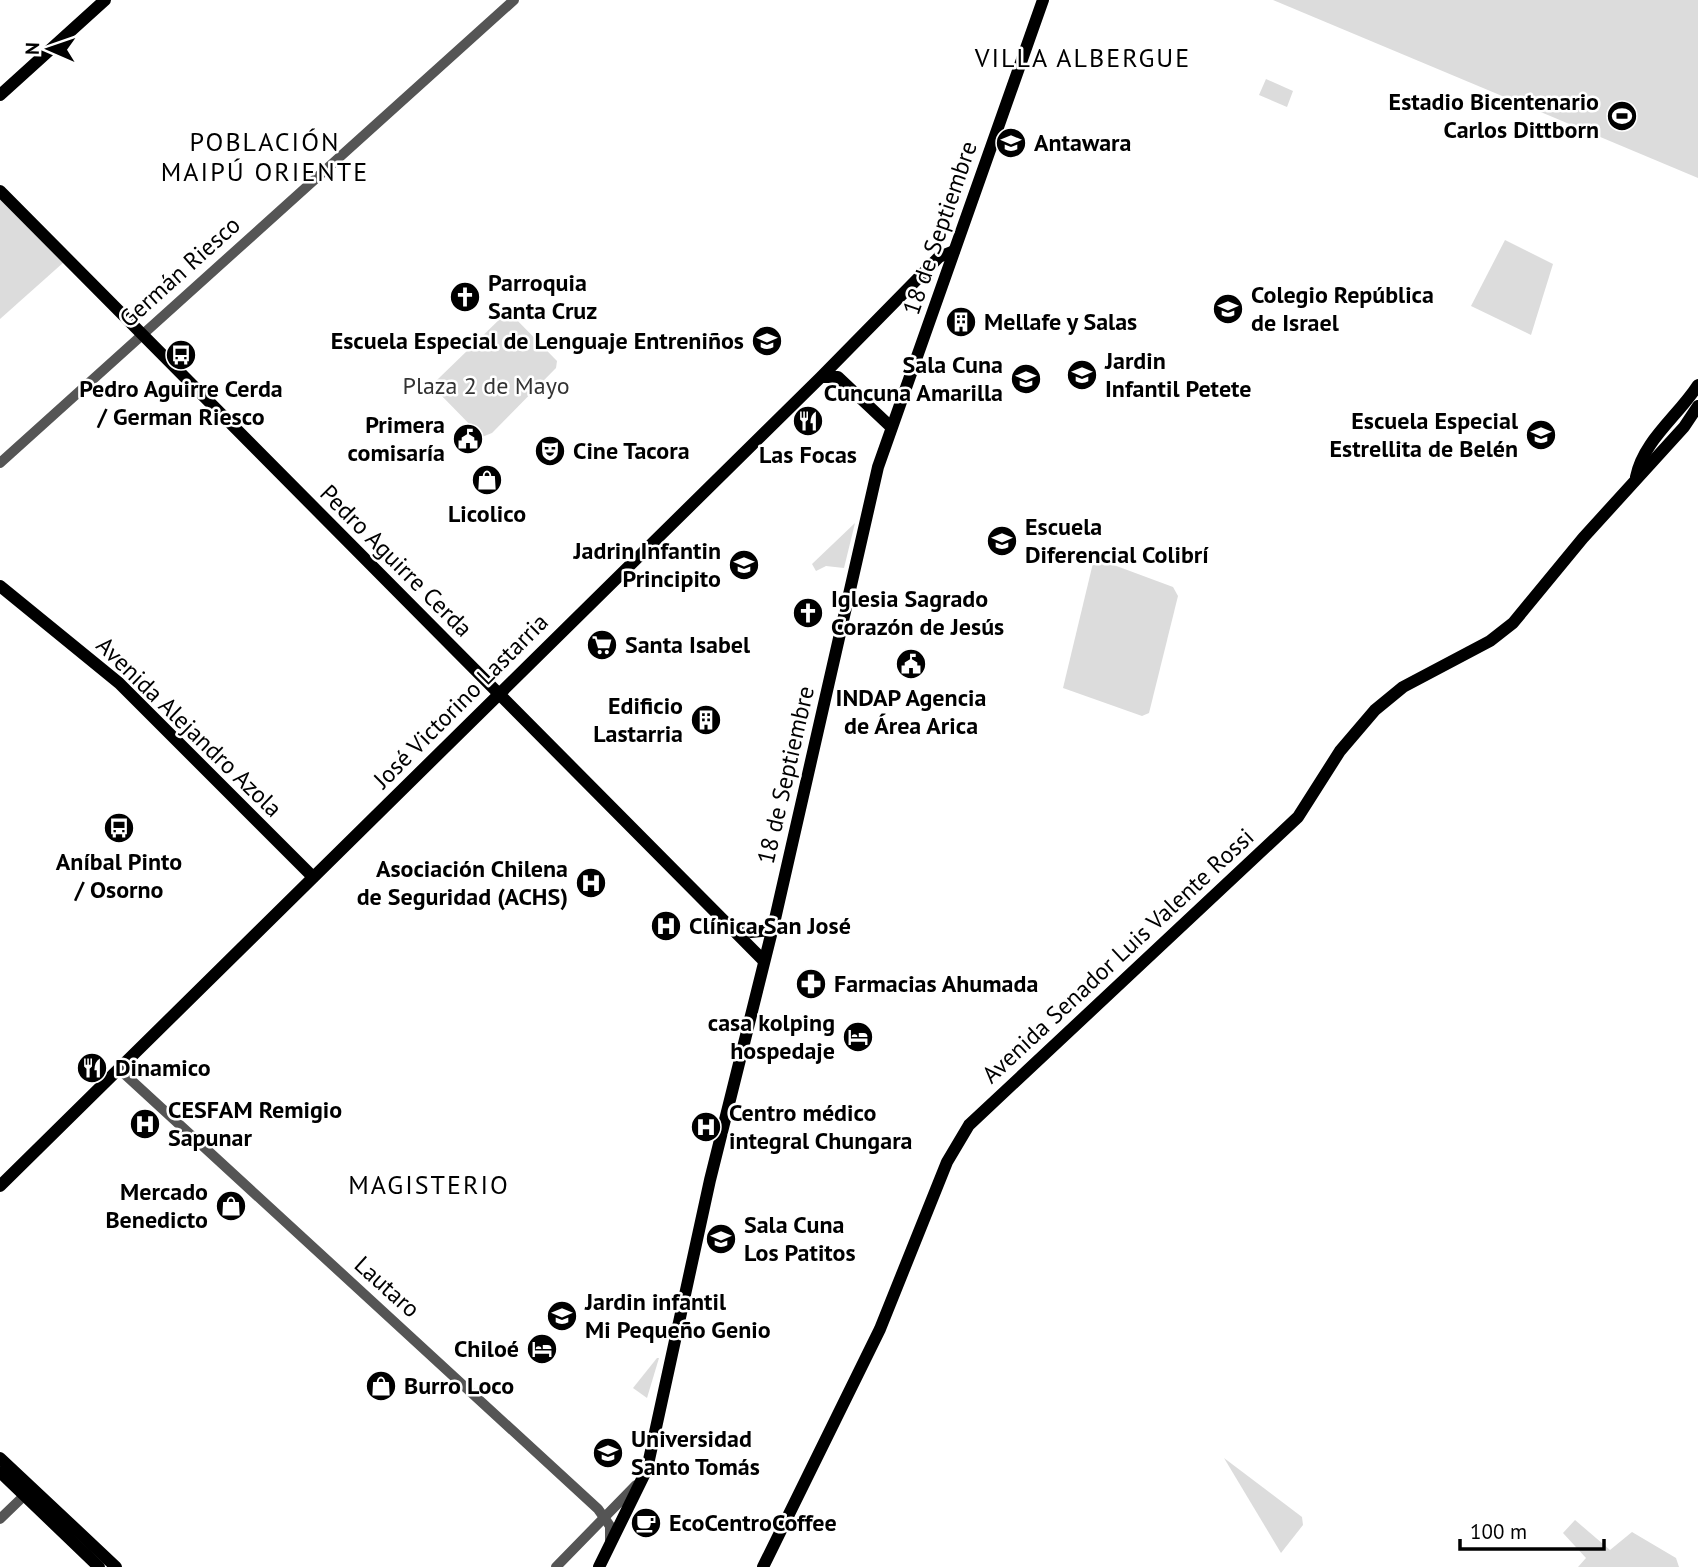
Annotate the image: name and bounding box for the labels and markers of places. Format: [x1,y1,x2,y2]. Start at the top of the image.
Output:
place label: Estadio Bicentenario Carlos Dittborn [1389,86,1599,145]
sports icon: Estadio Bicentenario Carlos Dittborn [1605,99,1639,133]
school or university icon: Antawara [994,126,1028,160]
place label: Antawara [1034,127,1131,158]
place label: Parroquia Santa Cruz [488,267,597,326]
place label: Colegio República de Israel [1251,279,1434,338]
church icon: Parroquia Santa Cruz [448,280,482,314]
school or university icon: Colegio República de Israel [1211,292,1245,326]
building icon: Mellafe y Salas [944,305,978,339]
place label: Mellafe y Salas [984,306,1137,337]
school or university icon: Escuela Especial de Lenguaje Entreniños [750,324,784,358]
place label: Escuela Especial de Lenguaje Entreniños [331,325,744,356]
bus stop icon: Pedro Aguirre Cerda / German Riesco [164,338,198,372]
place label: Jardin Infantil Petete [1104,345,1252,404]
place label: Sala Cuna Cuncuna Amarilla [824,349,1003,408]
school or university icon: Jardin Infantil Petete [1065,358,1099,392]
school or university icon: Sala Cuna Cuncuna Amarilla [1009,362,1043,396]
place label: Pedro Aguirre Cerda / German Riesco [79,373,283,432]
restaurant icon: Las Focas [791,404,825,438]
place label: Escuela Especial Estrellita de Belén [1330,405,1519,464]
place label: Primera comisaría [348,409,445,468]
school or university icon: Escuela Especial Estrellita de Belén [1524,418,1558,452]
public building icon: Primera comisaría [451,422,485,456]
theatre icon: Cine Tacora [533,434,567,468]
place label: Cine Tacora [573,435,690,466]
place label: Las Focas [759,439,857,470]
shop icon: Licolico [470,463,504,497]
place label: Licolico [448,498,526,529]
place label: Escuela Diferencial Colibrí [1025,511,1209,570]
school or university icon: Escuela Diferencial Colibrí [985,524,1019,558]
place label: Jadrin Infantin Principito [573,535,721,594]
school or university icon: Jadrin Infantin Principito [727,548,761,582]
place label: Iglesia Sagrado Corazón de Jesús [831,583,1004,642]
church icon: Iglesia Sagrado Corazón de Jesús [791,596,825,630]
supermarket icon: Santa Isabel [585,628,619,662]
place label: Santa Isabel [625,629,751,660]
public building icon: INDAP Agencia de Área Arica [894,647,928,681]
place label: INDAP Agencia de Área Arica [836,682,986,741]
place label: Edificio Lastarria [593,690,683,749]
building icon: Edificio Lastarria [689,703,723,737]
bus stop icon: Aníbal Pinto / Osorno [102,811,136,845]
place label: Aníbal Pinto / Osorno [56,846,182,905]
place label: Asociación Chilena de Seguridad (ACHS) [357,853,568,912]
hospital icon: Asociación Chilena de Seguridad (ACHS) [574,866,608,900]
hospital icon: Clínica San José [649,909,683,943]
place label: Clínica San José [689,910,851,941]
pharmacy icon: Farmacias Ahumada [794,967,828,1001]
place label: Farmacias Ahumada [834,968,1038,999]
place label: casa kolping hospedaje [708,1007,835,1066]
hotel icon: casa kolping hospedaje [841,1020,875,1054]
restaurant icon: Dinamico [75,1051,109,1085]
place label: Dinamico [115,1052,211,1083]
place label: CESFAM Remigio Sapunar [168,1094,342,1153]
place label: Centro médico integral Chungara [729,1097,912,1156]
hospital icon: CESFAM Remigio Sapunar [128,1107,162,1141]
hospital icon: Centro médico integral Chungara [689,1110,723,1144]
place label: Mercado Benedicto [105,1176,208,1235]
shop icon: Mercado Benedicto [214,1189,248,1223]
place label: Sala Cuna Los Patitos [744,1209,856,1268]
school or university icon: Sala Cuna Los Patitos [704,1222,738,1256]
place label: Jardin infantil Mi Pequeño Genio [584,1286,771,1345]
school or university icon: Jardin infantil Mi Pequeño Genio [545,1299,579,1333]
hotel icon: Chiloé [525,1332,559,1366]
place label: Chiloé [454,1333,519,1364]
shop icon: Burro Loco [364,1369,398,1403]
place label: Burro Loco [404,1370,514,1401]
place label: Universidad Santo Tomás [631,1423,760,1482]
school or university icon: Universidad Santo Tomás [591,1436,625,1470]
cafe icon: EcoCentroCoffee [629,1506,663,1540]
place label: EcoCentroCoffee [669,1507,837,1538]

